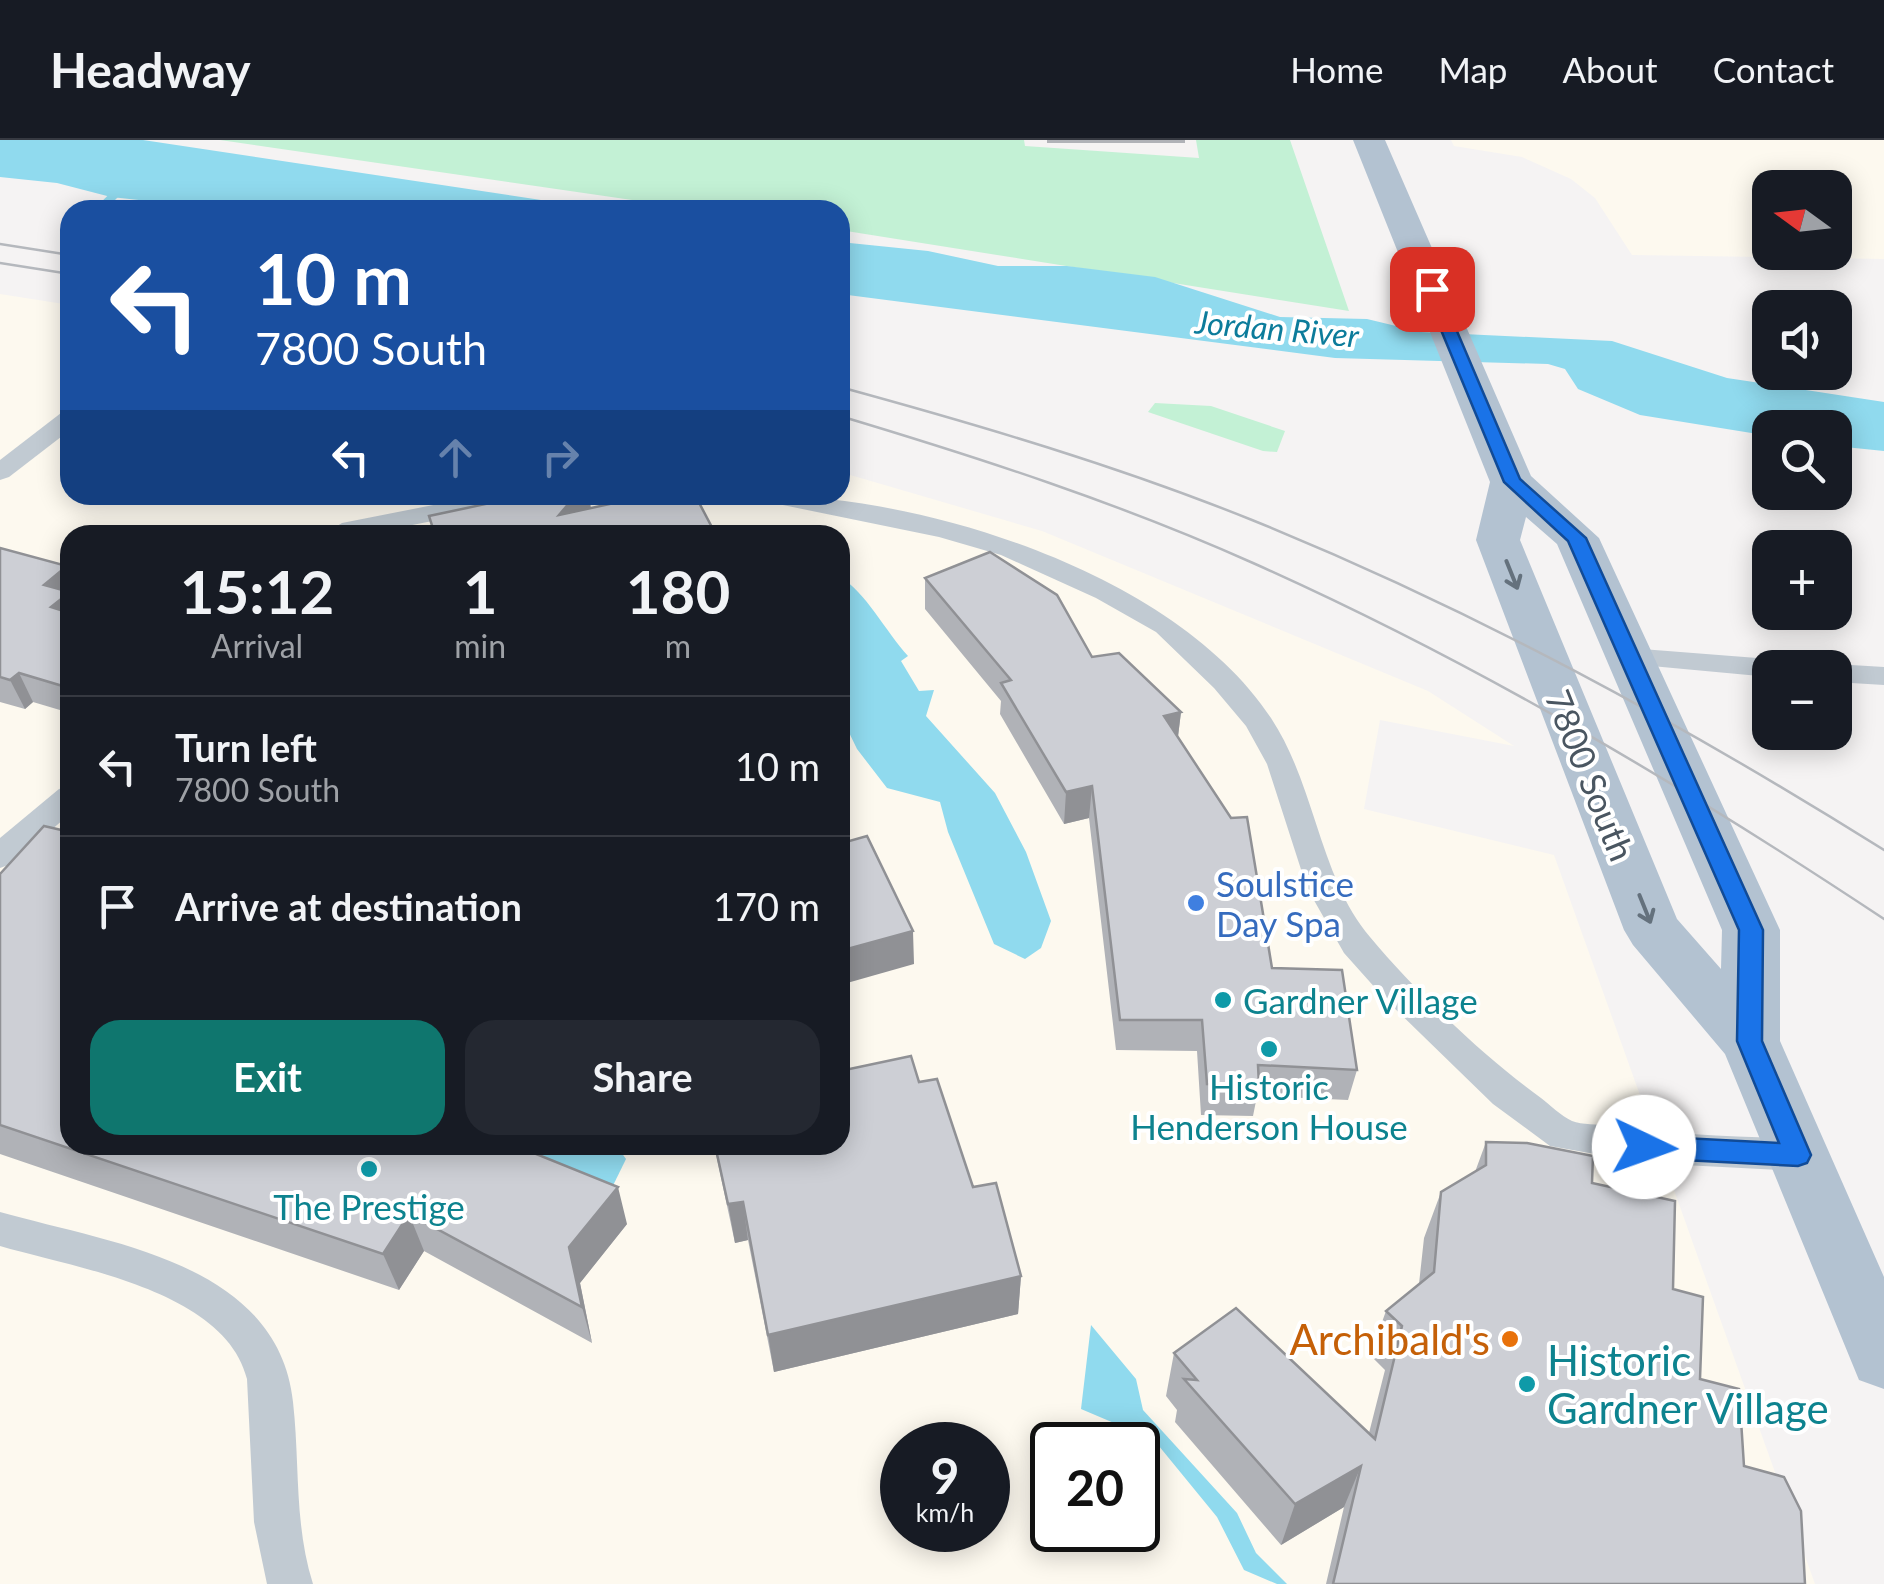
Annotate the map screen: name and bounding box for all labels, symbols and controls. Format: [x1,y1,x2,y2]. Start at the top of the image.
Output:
text: Headway [50,41,251,98]
text: Home [1290,48,1383,90]
text: Map [1438,48,1507,90]
text: About [1562,48,1658,90]
text: Contact [1713,48,1834,90]
north arrow [1752,170,1852,270]
map controls [1752,170,1852,750]
text: 10 m [255,236,412,320]
icon: left [90,240,220,370]
pin [1390,247,1475,332]
icon: arrive [1405,262,1460,317]
button: sound [1752,290,1852,390]
water label: Jordan River [1193,301,1361,355]
text: 7800 South [255,321,487,375]
button: search [1752,410,1852,510]
icon: left [323,430,378,485]
icon: ahead [428,430,483,485]
icon: right [533,430,588,485]
button: + [1752,530,1852,630]
text: 15:12 [180,555,334,627]
text: 1 [463,555,498,627]
text: 180 [626,555,730,627]
one-way arrow [1504,559,1522,589]
text: Arrival [211,626,303,665]
text: min [454,626,506,665]
text: m [665,626,691,665]
button: − [1752,650,1852,750]
street label: 7800 South [1538,683,1644,867]
text: Turn left [175,724,317,770]
icon: left [90,739,145,794]
text: 10 m [735,743,820,789]
text: 7800 South [175,770,340,809]
place label: Soulstice Day Spa [1216,862,1354,944]
icon: arrive [90,879,145,934]
text: Arrive at destination [175,883,522,929]
text: 170 m [713,883,820,929]
marker: Soulstice Day Spa [1185,892,1207,914]
one-way arrow [1637,893,1655,924]
place label: Gardner Village [1243,979,1478,1021]
marker: Gardner Village [1212,989,1234,1011]
button: Exit [90,1020,445,1135]
button: Share [465,1020,820,1135]
marker: Historic Henderson House [1258,1038,1280,1060]
place label: Historic Henderson House [1130,1065,1408,1147]
position arrow [1592,1095,1696,1199]
marker: The Prestige [358,1158,380,1180]
place label: The Prestige [273,1185,465,1227]
place label: Archibald's [1289,1314,1490,1364]
marker: Archibald's [1499,1328,1521,1350]
place label: Historic Gardner Village [1547,1335,1829,1433]
marker: Historic Gardner Village [1516,1373,1538,1395]
speed limit sign: 20 [1030,1422,1160,1552]
text: 9 [930,1445,960,1505]
text: km/h [916,1497,974,1527]

